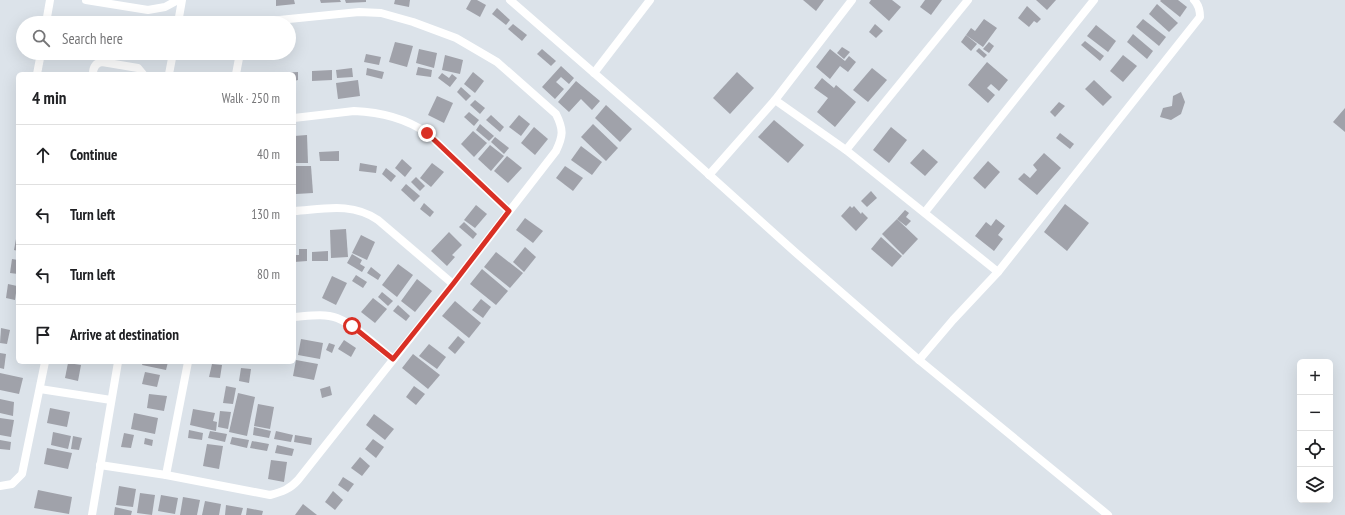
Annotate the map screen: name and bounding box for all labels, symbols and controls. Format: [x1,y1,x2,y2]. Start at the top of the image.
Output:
search box [16,16,296,60]
icon: search [30,27,52,49]
text: Search here [62,29,123,48]
text: 4 min [32,87,66,109]
text: Walk · 250 m [222,90,280,107]
route end [418,124,436,142]
icon: ahead [32,144,54,166]
text: Continue [70,145,117,164]
text: 40 m [257,146,280,163]
icon: left [32,204,54,226]
text: Turn left [70,205,115,224]
text: 130 m [251,206,280,223]
icon: left [32,264,54,286]
text: Turn left [70,265,115,284]
text: 80 m [257,266,280,283]
route start [343,317,361,335]
icon: arrive [32,324,54,346]
text: Arrive at destination [70,325,179,344]
map controls [1297,359,1333,503]
button: + [1297,359,1333,395]
button: − [1297,395,1333,431]
button: locate [1297,431,1333,467]
button: layers [1297,467,1333,503]

